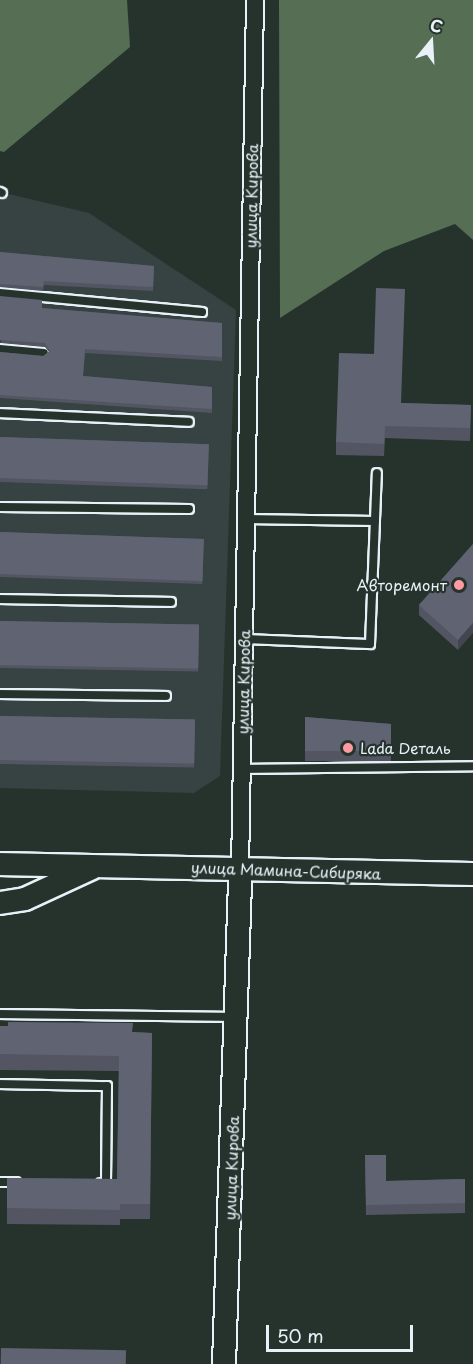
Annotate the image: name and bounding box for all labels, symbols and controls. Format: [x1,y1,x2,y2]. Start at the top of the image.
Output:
north arrow [401,12,461,72]
text: С [427,12,446,38]
street label: улица Кирова [241,144,261,248]
place label: Авторемонт [357,576,447,594]
marker: Авторемонт [452,578,466,592]
street label: улица Кирова [233,630,253,734]
place label: Lada Dеталь [360,739,452,757]
marker: Lada Dеталь [341,741,355,755]
street label: улица Мамина-Сибиряка [190,858,382,882]
street label: улица Кирова [220,1115,242,1221]
scale bar [269,1313,416,1351]
text: 50 m [277,1322,324,1349]

